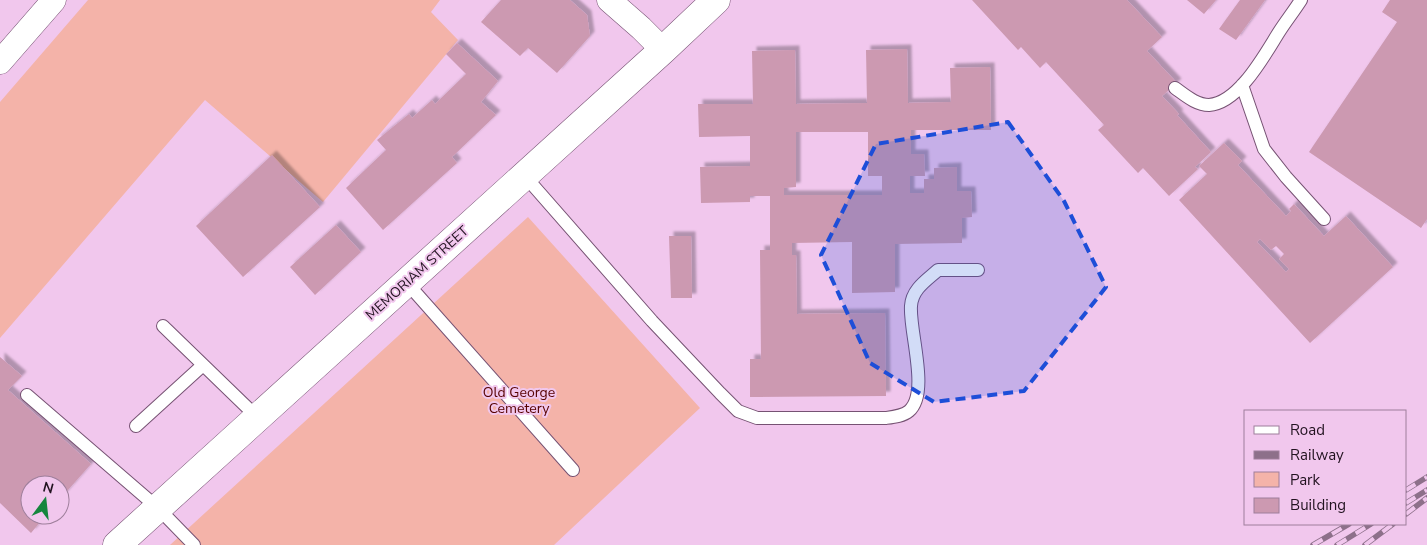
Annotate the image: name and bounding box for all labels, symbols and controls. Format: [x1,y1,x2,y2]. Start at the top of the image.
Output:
street label: MEMORIAM STREET [361,221,473,324]
park label: Old George Cemetery [483,383,555,418]
legend [1244,410,1407,525]
text: Road [1290,420,1325,440]
text: Railway [1290,445,1344,465]
text: Park [1290,470,1320,490]
north arrow [20,475,70,525]
text: N [41,477,56,498]
text: Building [1290,495,1346,515]

